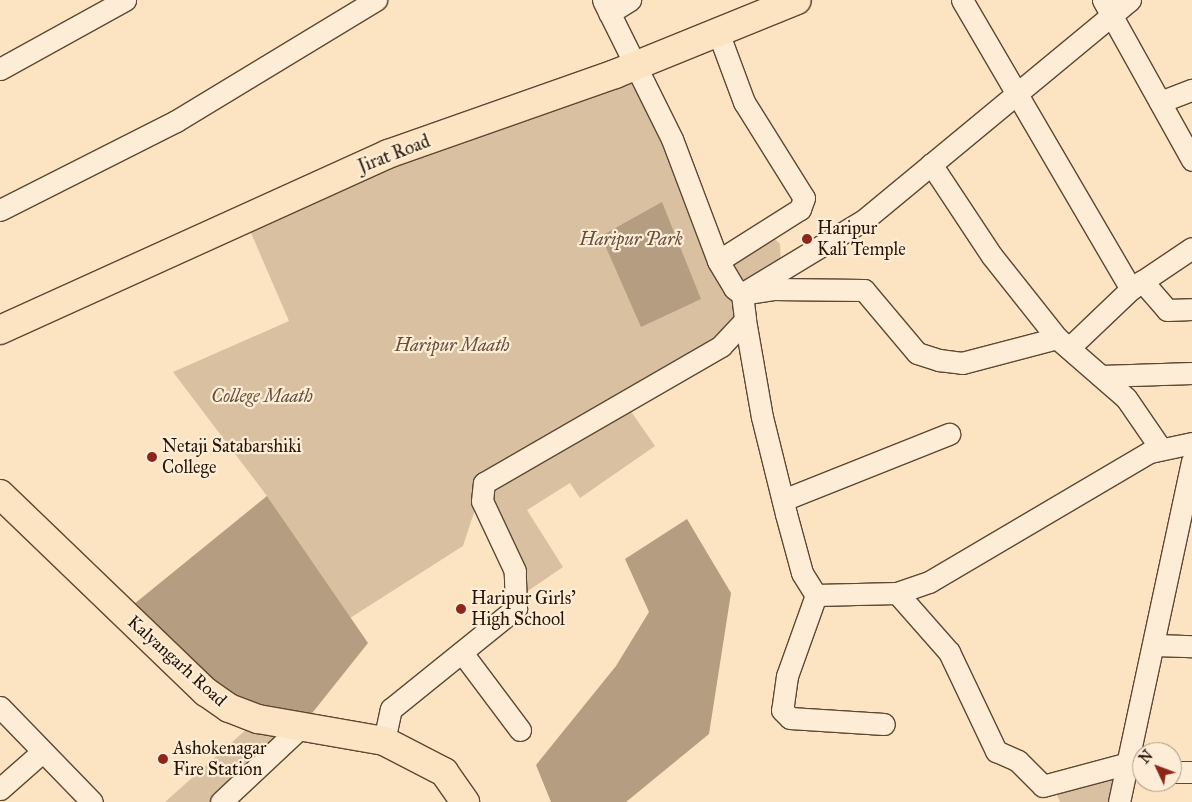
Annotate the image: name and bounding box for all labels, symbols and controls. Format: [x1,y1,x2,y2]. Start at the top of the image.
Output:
street label: Jirat Road [355,130,433,178]
place label: Haripur Kali Temple [817,218,906,260]
park label: Haripur Park [579,228,683,250]
marker: Haripur Kali Temple [801,233,813,245]
park label: Haripur Maath [395,334,509,356]
park label: College Maath [211,385,313,407]
place label: Netaji Satabarshiki College [162,436,302,478]
marker: Netaji Satabarshiki College [146,451,158,463]
place label: Haripur Girls' High School [471,588,576,630]
marker: Haripur Girls' High School [455,603,467,615]
street label: Kalyangarh Road [123,611,231,711]
place label: Ashokenagar Fire Station [173,738,267,781]
north arrow [1132,742,1182,792]
text: N [1136,747,1157,767]
marker: Ashokenagar Fire Station [157,753,169,765]

